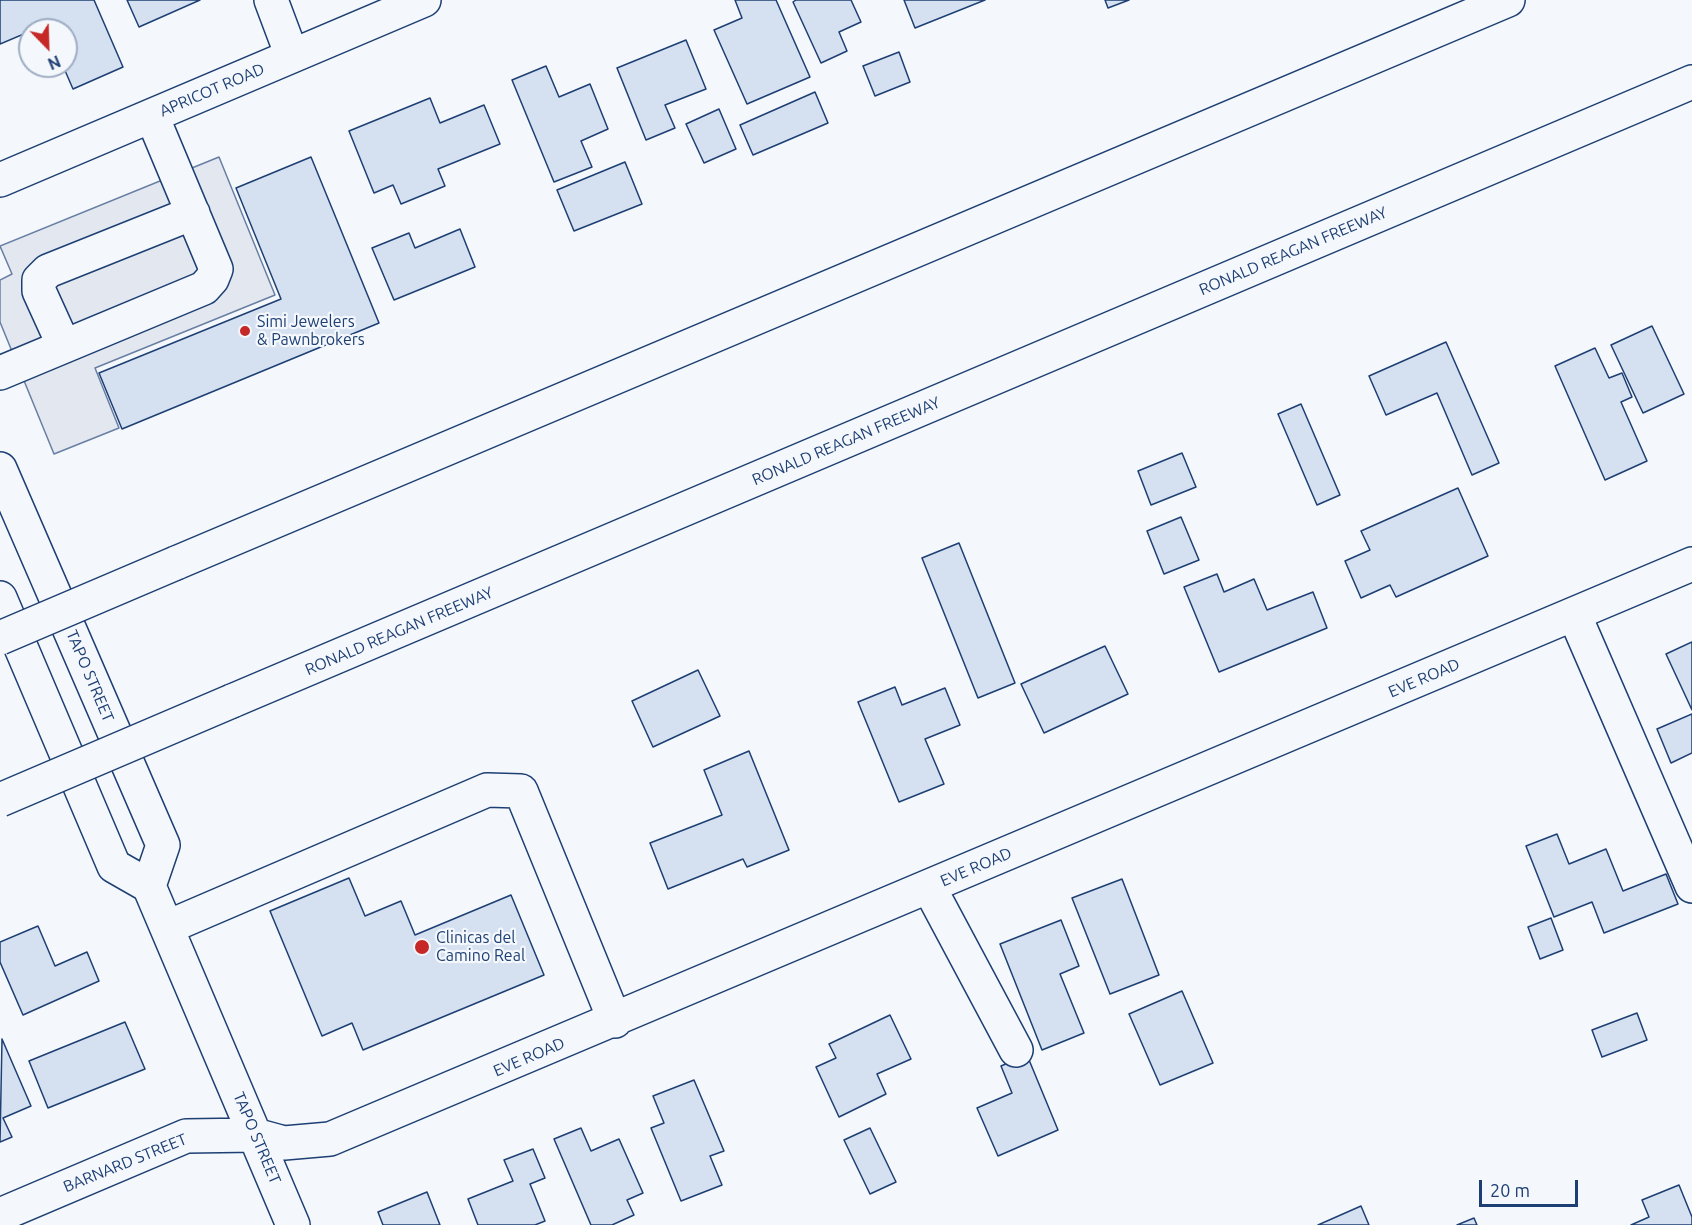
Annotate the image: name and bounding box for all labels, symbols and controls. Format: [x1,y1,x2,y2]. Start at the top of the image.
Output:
north arrow [18,18,78,78]
text: N [45,52,63,73]
street label: APRICOT ROAD [157,59,267,121]
street label: RONALD REAGAN FREEWAY [1196,203,1390,299]
place label: Simi Jewelers & Pawnbrokers [257,312,365,350]
marker: Simi Jewelers & Pawnbrokers [238,324,252,338]
street label: RONALD REAGAN FREEWAY [749,393,943,489]
street label: RONALD REAGAN FREEWAY [302,583,496,679]
street label: TAPO STREET [62,627,118,725]
street label: EVE ROAD [1385,654,1463,702]
street label: EVE ROAD [937,843,1015,891]
place label: Clinicas del Camino Real [436,928,525,966]
marker: Clinicas del Camino Real [413,938,431,956]
street label: EVE ROAD [490,1033,568,1081]
street label: TAPO STREET [229,1089,285,1187]
street label: BARNARD STREET [60,1129,190,1197]
scale bar [1482,1168,1581,1206]
text: 20 m [1490,1180,1530,1200]

